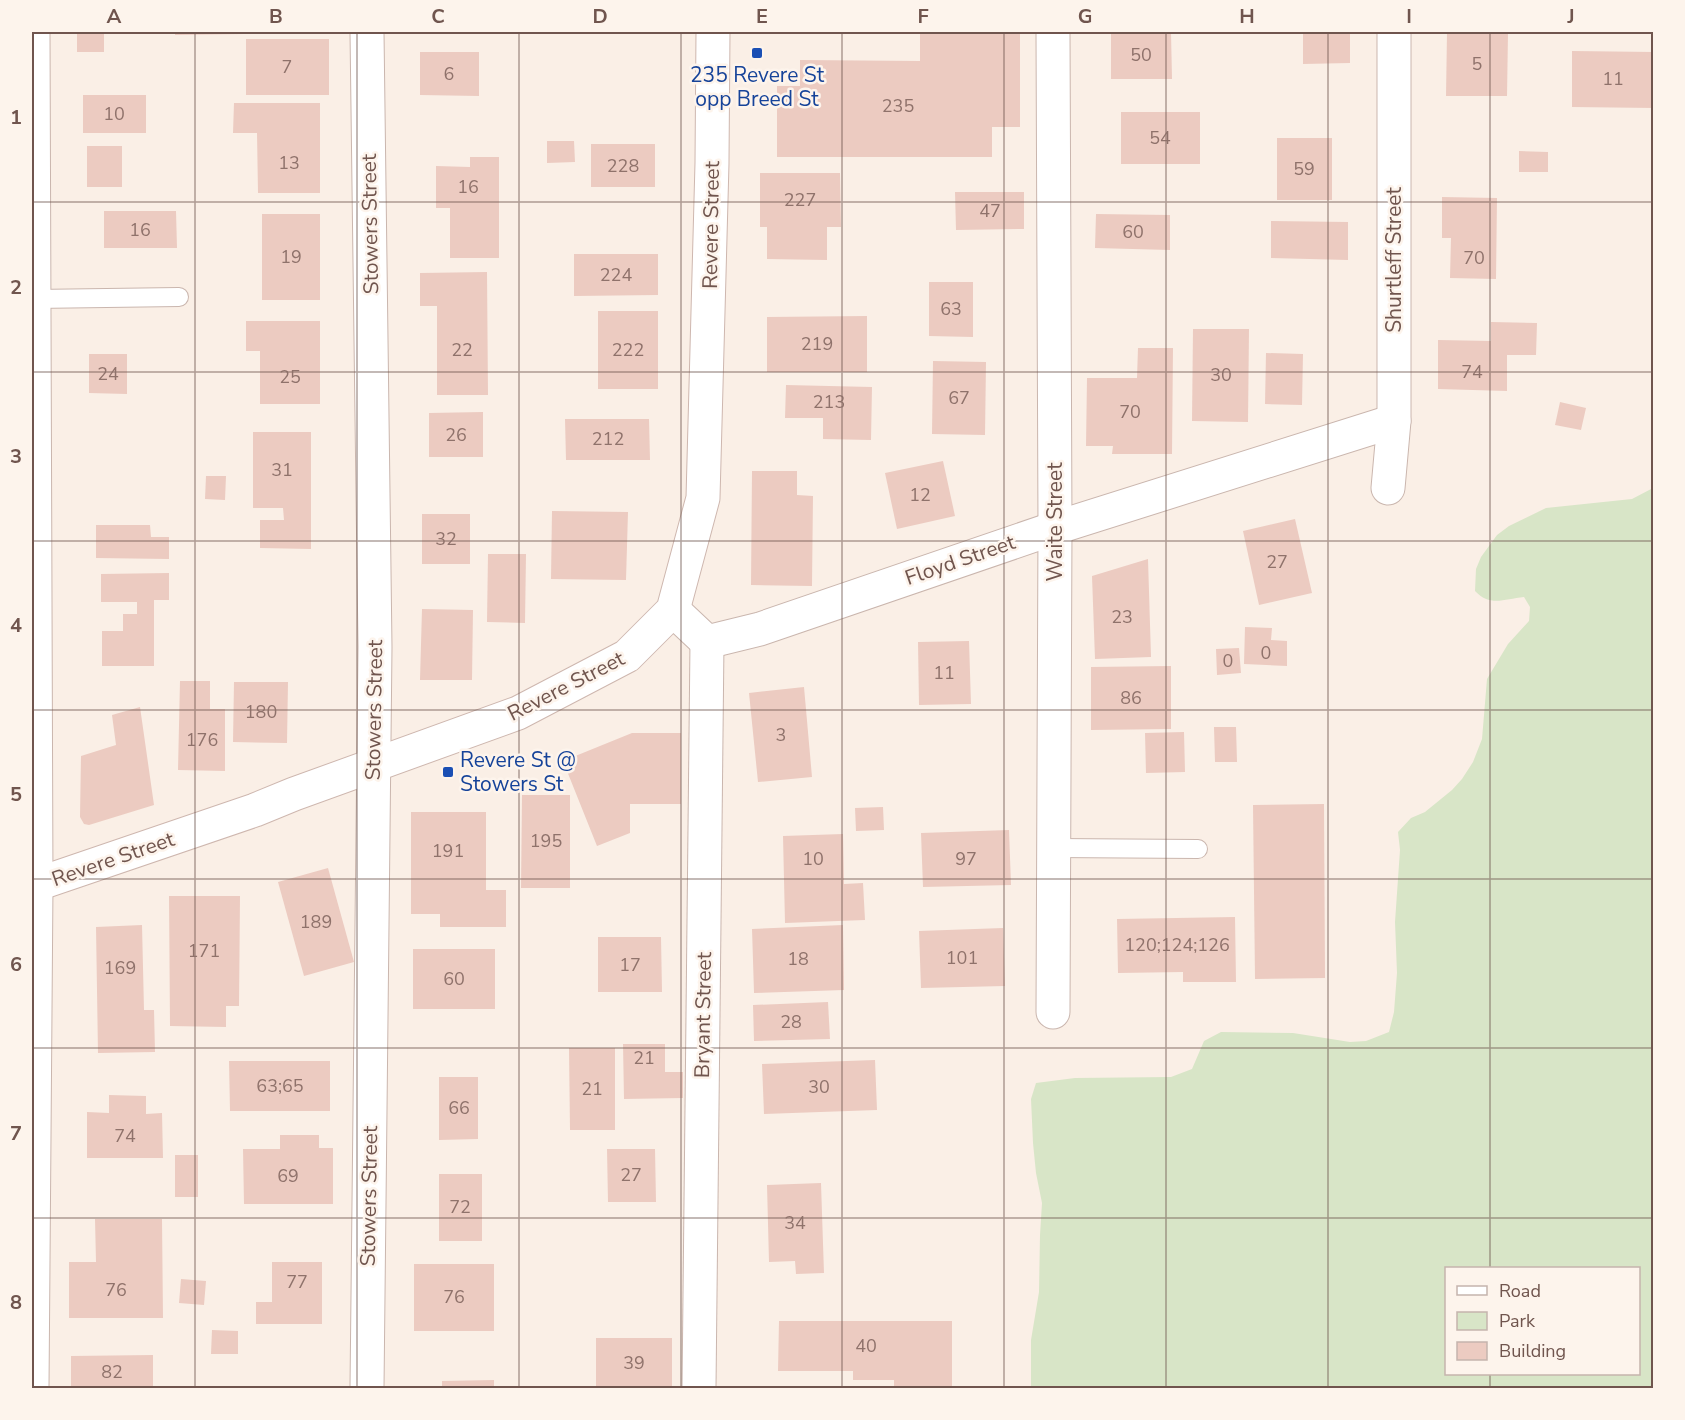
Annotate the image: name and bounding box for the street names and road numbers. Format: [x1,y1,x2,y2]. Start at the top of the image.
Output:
street label: Stowers Street [355,153,385,294]
street label: Revere Street [696,160,726,289]
street label: Shurtleff Street [1380,187,1408,333]
street label: Waite Street [1041,462,1069,582]
street label: Floyd Street [901,528,1019,592]
street label: Stowers Street [359,639,389,780]
street label: Revere Street [503,644,630,728]
street label: Revere Street [48,825,179,893]
street label: Bryant Street [688,951,718,1078]
street label: Stowers Street [354,1125,384,1266]

